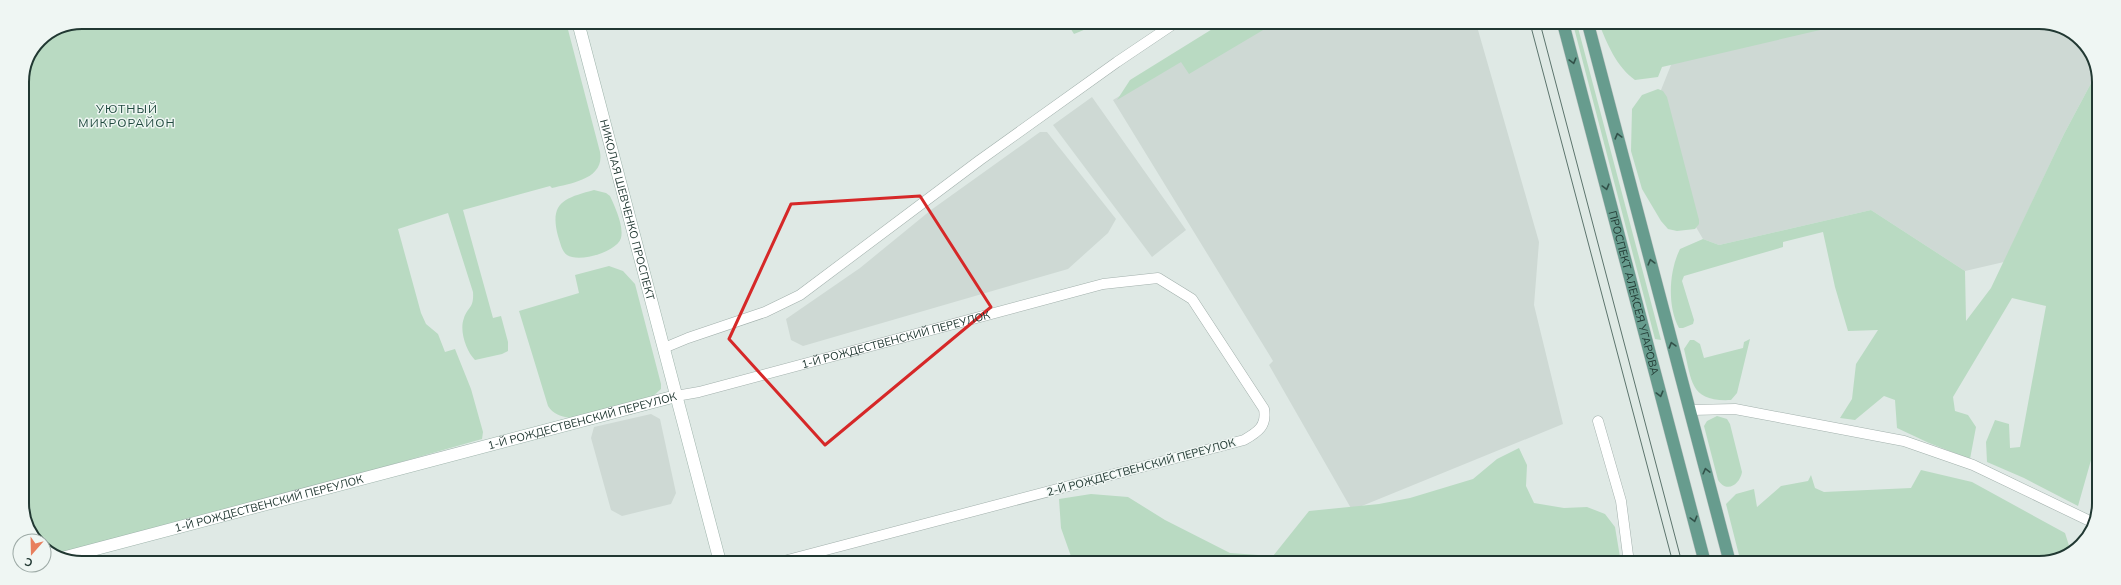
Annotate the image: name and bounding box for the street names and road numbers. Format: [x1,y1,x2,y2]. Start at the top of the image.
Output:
street label: НИКОЛАЯ ШЕВЧЕНКО ПРОСПЕКТ [597,118,658,302]
street label: ПРОСПЕКТ АЛЕКСЕЯ УГАРОВА [1606,209,1662,376]
street label: 1-Й РОЖДЕСТВЕНСКИЙ ПЕРЕУЛОК [800,307,992,371]
street label: 1-Й РОЖДЕСТВЕНСКИЙ ПЕРЕУЛОК [486,389,679,452]
street label: 2-Й РОЖДЕСТВЕНСКИЙ ПЕРЕУЛОК [1045,435,1238,499]
street label: 1-Й РОЖДЕСТВЕНСКИЙ ПЕРЕУЛОК [173,472,366,535]

